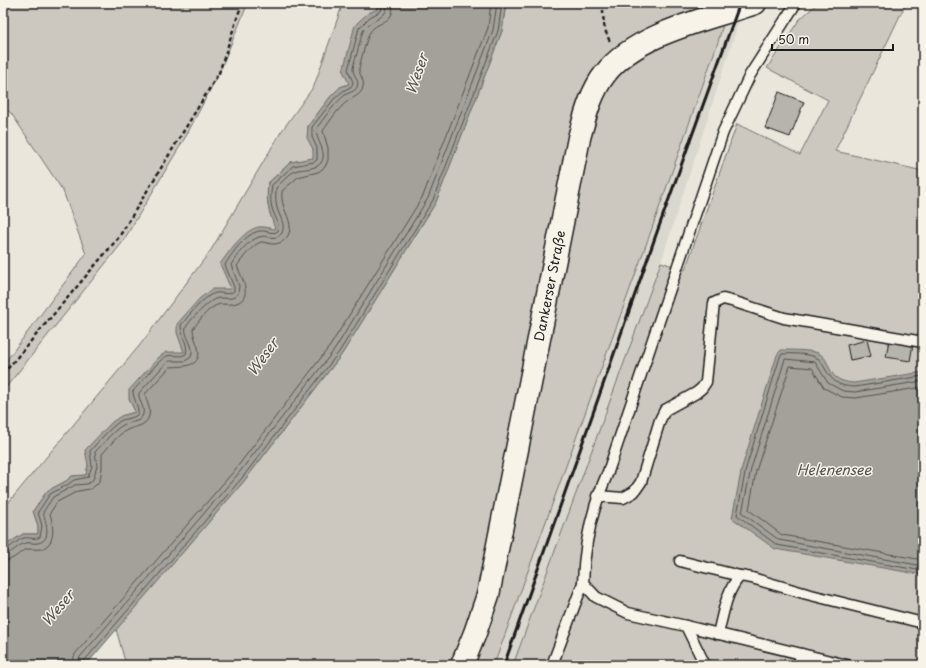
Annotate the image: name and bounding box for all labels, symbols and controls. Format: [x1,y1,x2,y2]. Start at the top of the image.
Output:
scale bar [772,26,893,52]
text: 50 m [778,30,809,48]
water label: Weser [400,48,434,97]
street label: Dankerser Straße [529,229,569,343]
water label: Weser [242,332,285,380]
water label: Helenensee [797,459,872,480]
water label: Weser [36,583,81,630]

